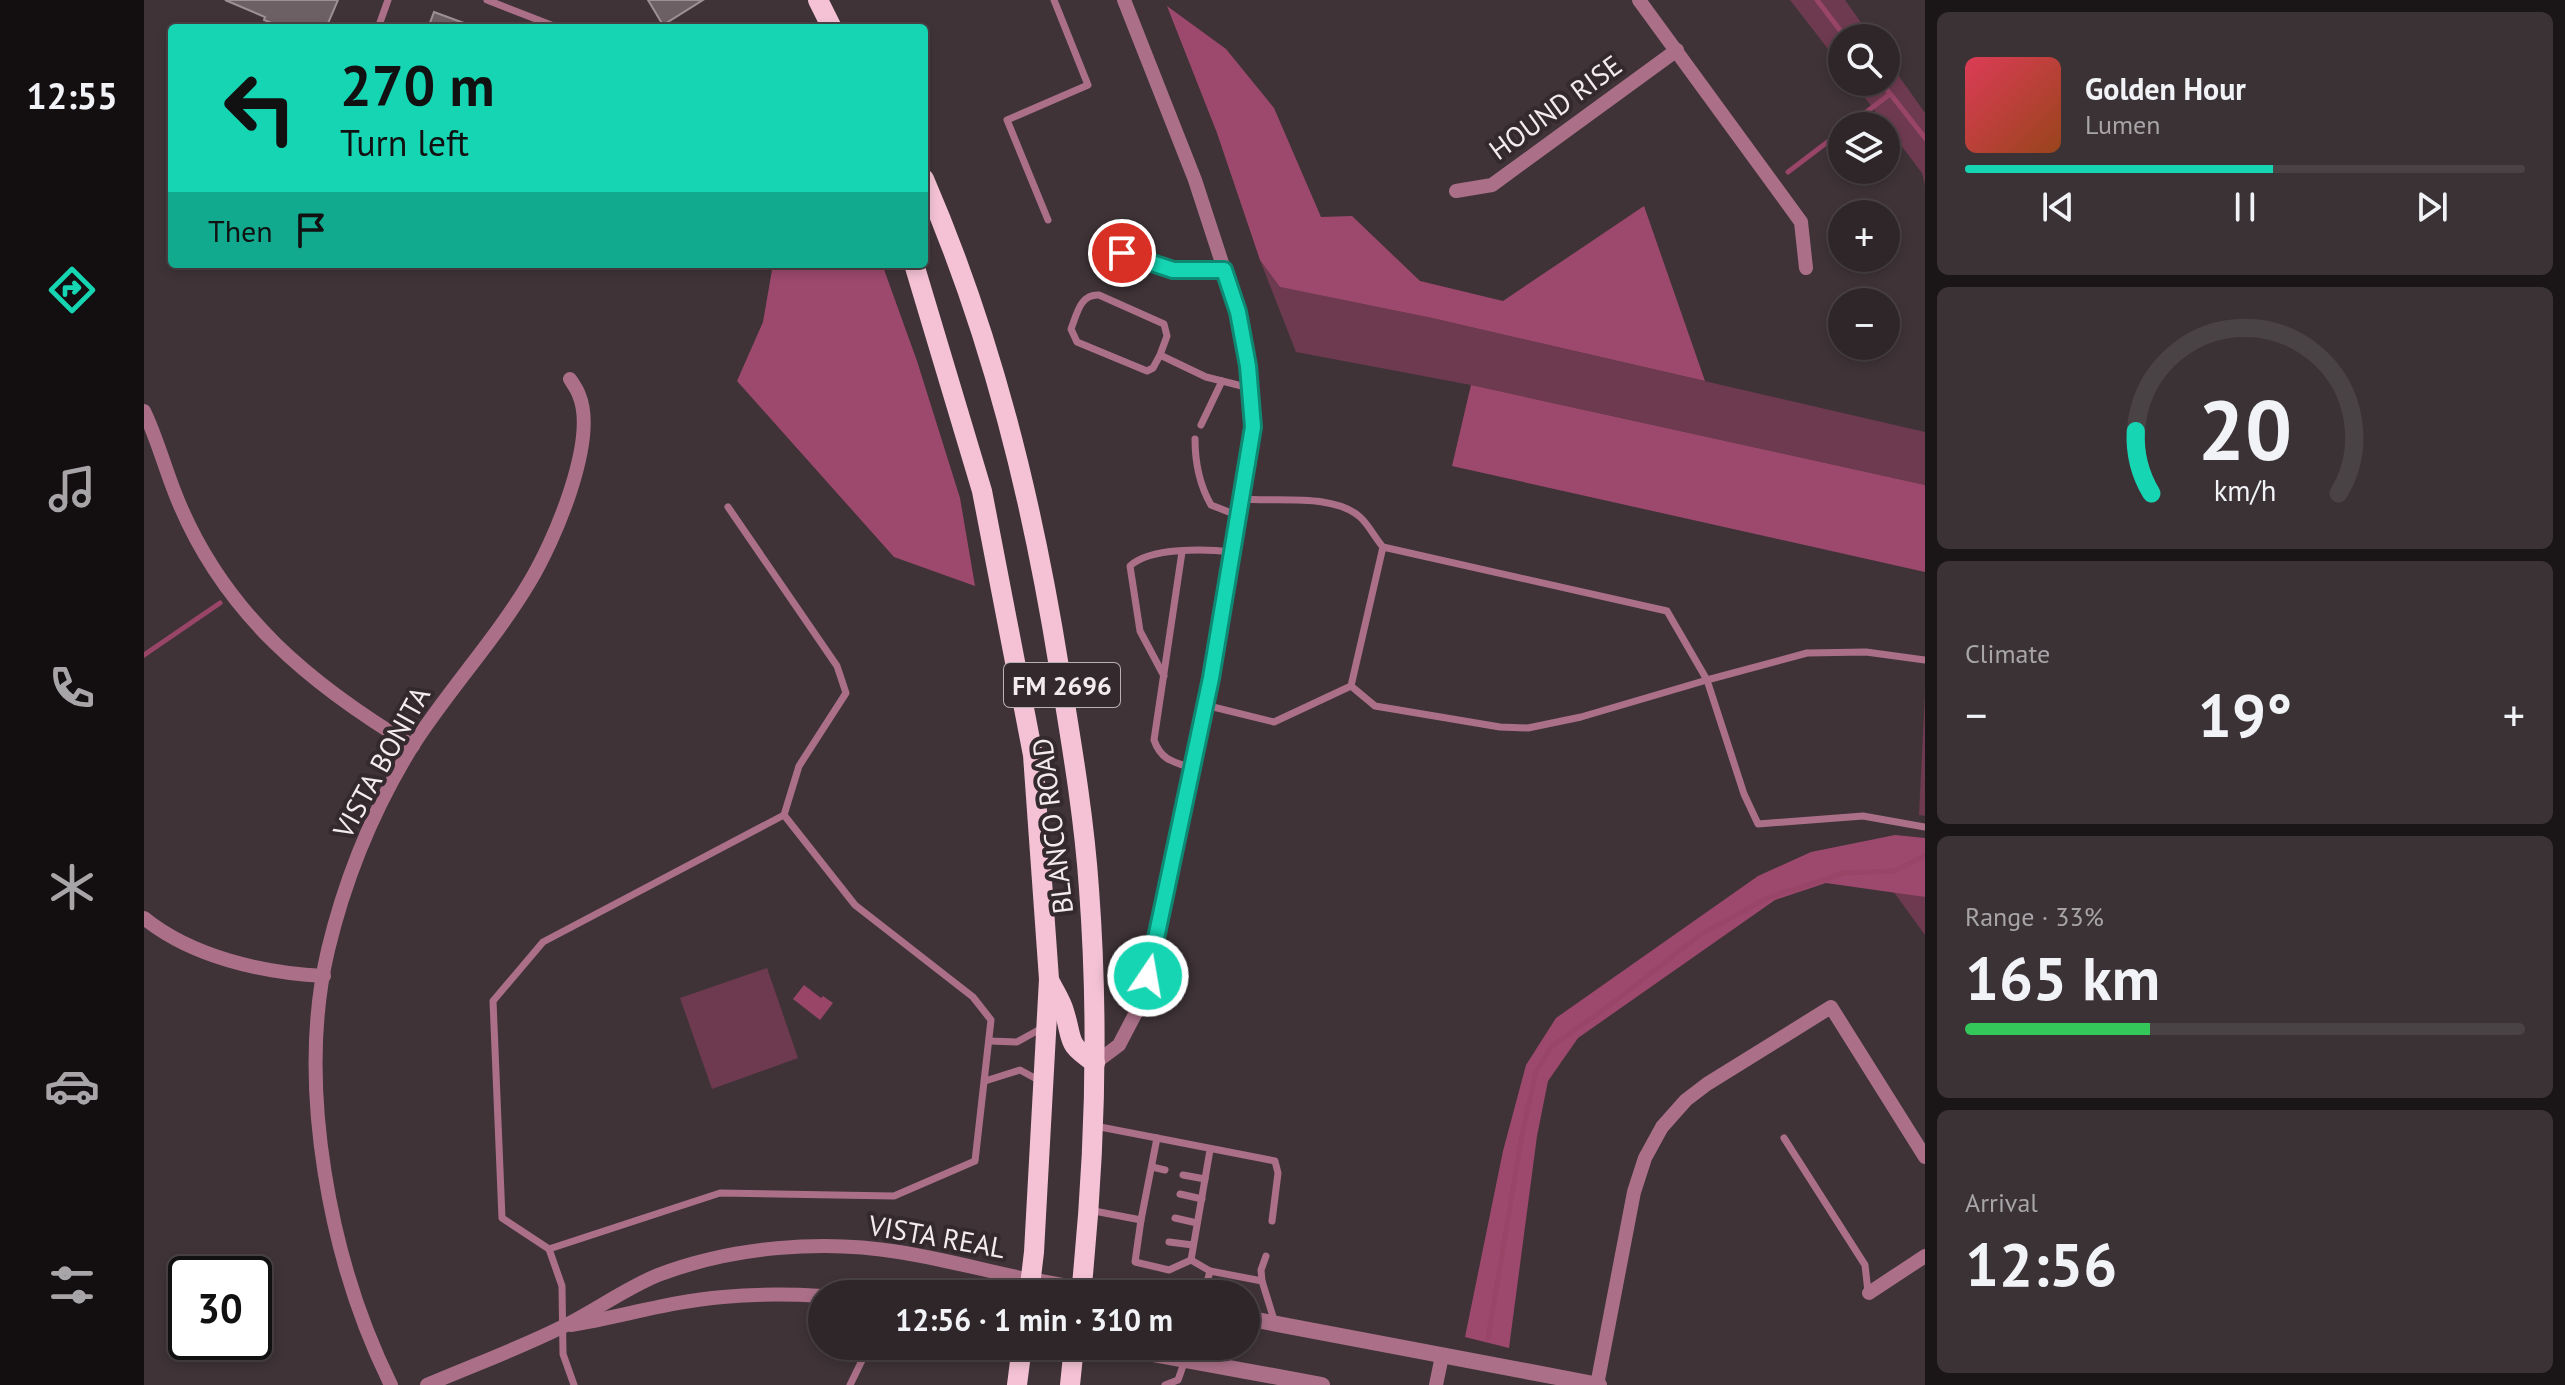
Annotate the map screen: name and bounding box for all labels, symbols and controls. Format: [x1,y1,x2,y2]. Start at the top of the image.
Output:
map controls [1828,24,1900,360]
button: search [1828,24,1900,96]
street label: HOUND RISE [1481,46,1629,168]
text: 270 m [340,49,495,121]
icon: left [208,56,312,160]
text: Golden Hour [2085,69,2246,108]
text: 12:55 [26,72,118,119]
text: Lumen [2085,108,2160,141]
button: layers [1828,112,1900,184]
text: Turn left [340,119,469,166]
icon: previous [2036,185,2080,229]
icon: pause [2223,185,2267,229]
icon: next [2410,185,2454,229]
button: + [1828,200,1900,272]
icon: arrive [289,208,333,252]
text: Then [208,211,273,250]
pin [1088,219,1156,287]
icon: arrive [1100,231,1144,275]
icon: directions [44,262,100,318]
button: − [1828,288,1900,360]
text: 20 [2198,374,2292,482]
icon: music [44,461,100,517]
text: km/h [2214,472,2276,509]
text: Climate [1965,637,2050,670]
icon: phone [44,660,100,716]
road number: FM 2696 [1004,663,1120,707]
text: 19° [2198,676,2292,754]
street label: VISTA BONITA [324,679,438,845]
text: − [1965,686,1987,743]
text: + [2503,686,2525,743]
street label: BLANCO ROAD [1023,736,1081,916]
icon: climate [44,859,100,915]
text: Range · 33% [1965,900,2104,933]
position arrow [1106,934,1190,1018]
text: 165 km [1965,939,2160,1017]
icon: car [44,1058,100,1114]
text: Arrival [1965,1186,2038,1219]
street label: VISTA REAL [865,1206,1008,1266]
text: 12:56 [1965,1225,2117,1303]
speed limit sign: 30 [168,1256,272,1360]
icon: filters [44,1257,100,1313]
text: 12:56 · 1 min · 310 m [895,1300,1173,1339]

